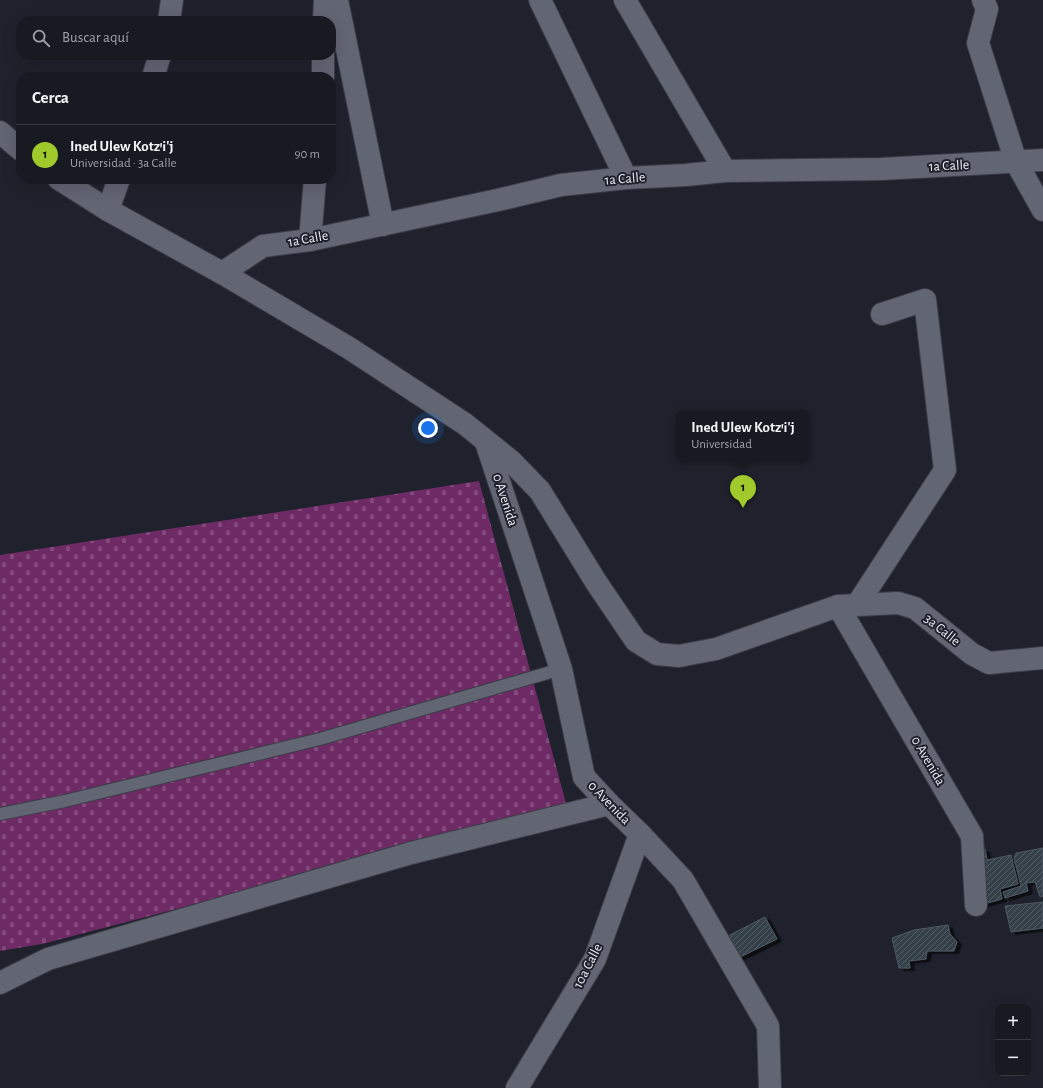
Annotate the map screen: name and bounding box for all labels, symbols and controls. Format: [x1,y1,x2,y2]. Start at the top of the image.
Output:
search box [16,16,336,60]
icon: search [30,27,52,49]
text: Buscar aquí [62,30,129,45]
text: Cerca [32,89,69,106]
text: Ined Ulew Kotz'i'j [70,139,174,154]
text: 1 [43,148,47,161]
text: 90 m [294,148,320,161]
text: Universidad · 3a Calle [70,157,177,170]
street label: 1a Calle [928,158,970,174]
street label: 1a Calle [604,170,646,188]
street label: 1a Calle [287,229,329,249]
popup [676,410,810,462]
your location [418,418,438,438]
text: Ined Ulew Kotz'i'j [691,420,795,435]
text: Universidad [691,438,752,451]
street label: 0 Avenida [490,472,520,528]
pin: 1 [730,475,756,508]
street label: 3a Calle [921,611,963,649]
street label: 0 Avenida [908,734,948,788]
street label: 0 Avenida [585,779,633,828]
street label: 10a Calle [571,941,605,991]
map controls [995,1004,1031,1076]
button: + [995,1004,1031,1040]
button: − [995,1040,1031,1076]

